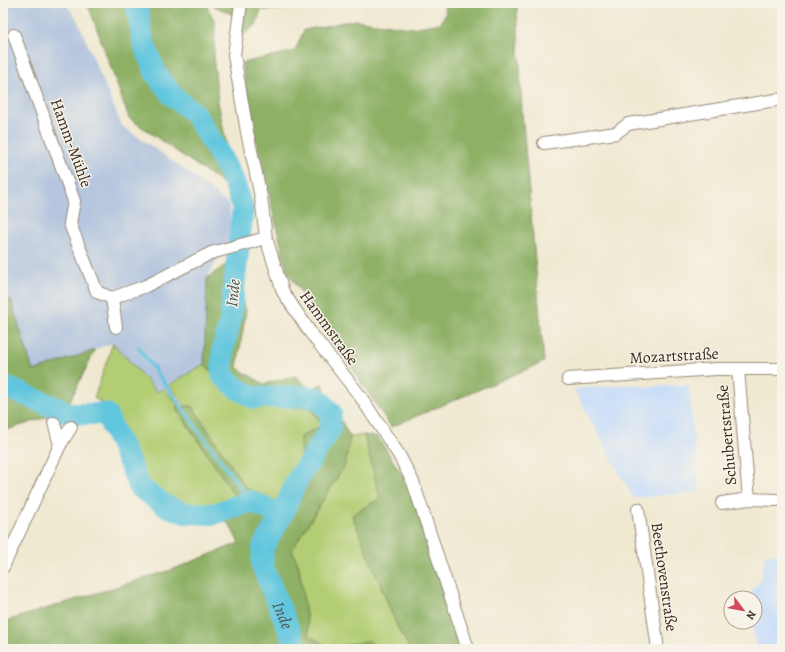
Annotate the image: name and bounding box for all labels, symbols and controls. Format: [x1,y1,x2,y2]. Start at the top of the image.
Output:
street label: Hamm-Mühle [45,96,97,190]
water label: Inde [220,278,246,308]
street label: Hammstraße [294,286,364,370]
street label: Mozartstraße [629,343,719,369]
street label: Schubertstraße [712,384,742,486]
street label: Beethovenstraße [645,521,683,633]
north arrow [723,590,763,630]
water label: Inde [267,598,299,633]
text: N [743,608,760,622]

